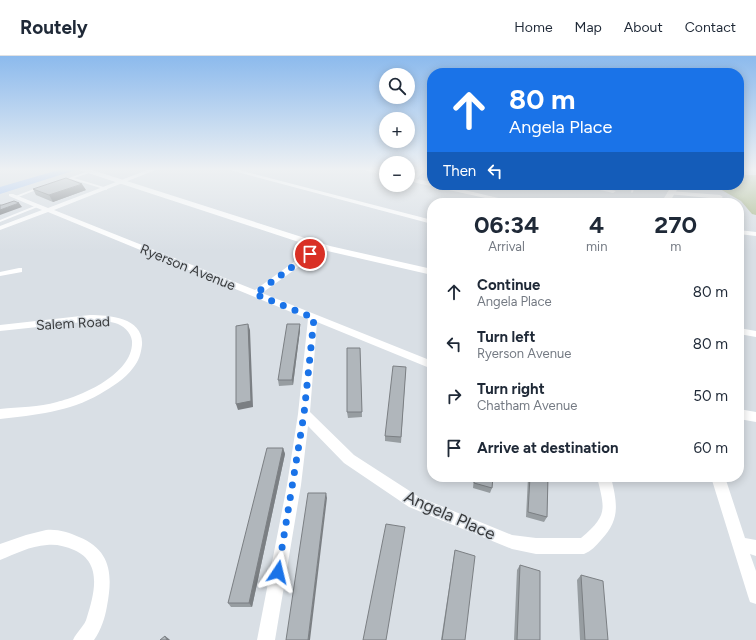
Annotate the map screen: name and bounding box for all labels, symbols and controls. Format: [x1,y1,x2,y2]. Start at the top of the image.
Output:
text: Routely [20,16,88,39]
text: Home [514,19,553,36]
text: Map [575,19,602,36]
text: About [624,19,663,36]
text: Contact [685,19,736,36]
map controls [379,68,415,192]
button: search [379,68,415,104]
text: 80 m [509,82,575,116]
icon: ahead [443,84,495,136]
button: + [379,112,415,148]
text: Angela Place [509,116,612,138]
button: − [379,156,415,192]
icon: left [484,160,506,182]
text: Then [443,162,476,180]
text: 06:34 [474,210,539,239]
text: 4 [589,210,604,239]
text: 270 [654,210,697,239]
pin [293,237,327,271]
text: Arrival [488,239,525,254]
text: min [586,239,607,254]
text: m [670,239,681,254]
street label: Ryerson Avenue [138,241,238,294]
icon: arrive [299,243,321,265]
text: Continue [477,276,540,294]
icon: ahead [443,281,465,303]
text: 80 m [693,283,728,301]
text: Angela Place [477,294,552,309]
street label: Salem Road [36,313,110,334]
text: Turn left [477,328,535,346]
icon: left [443,333,465,355]
text: 80 m [693,335,728,353]
text: Ryerson Avenue [477,346,571,361]
text: Turn right [477,380,545,398]
icon: right [443,385,465,407]
text: 50 m [693,387,728,405]
text: Chatham Avenue [477,398,577,413]
icon: arrive [443,437,465,459]
text: Arrive at destination [477,439,618,457]
text: 60 m [693,439,728,457]
street label: Angela Place [401,486,499,544]
position arrow [257,551,299,593]

